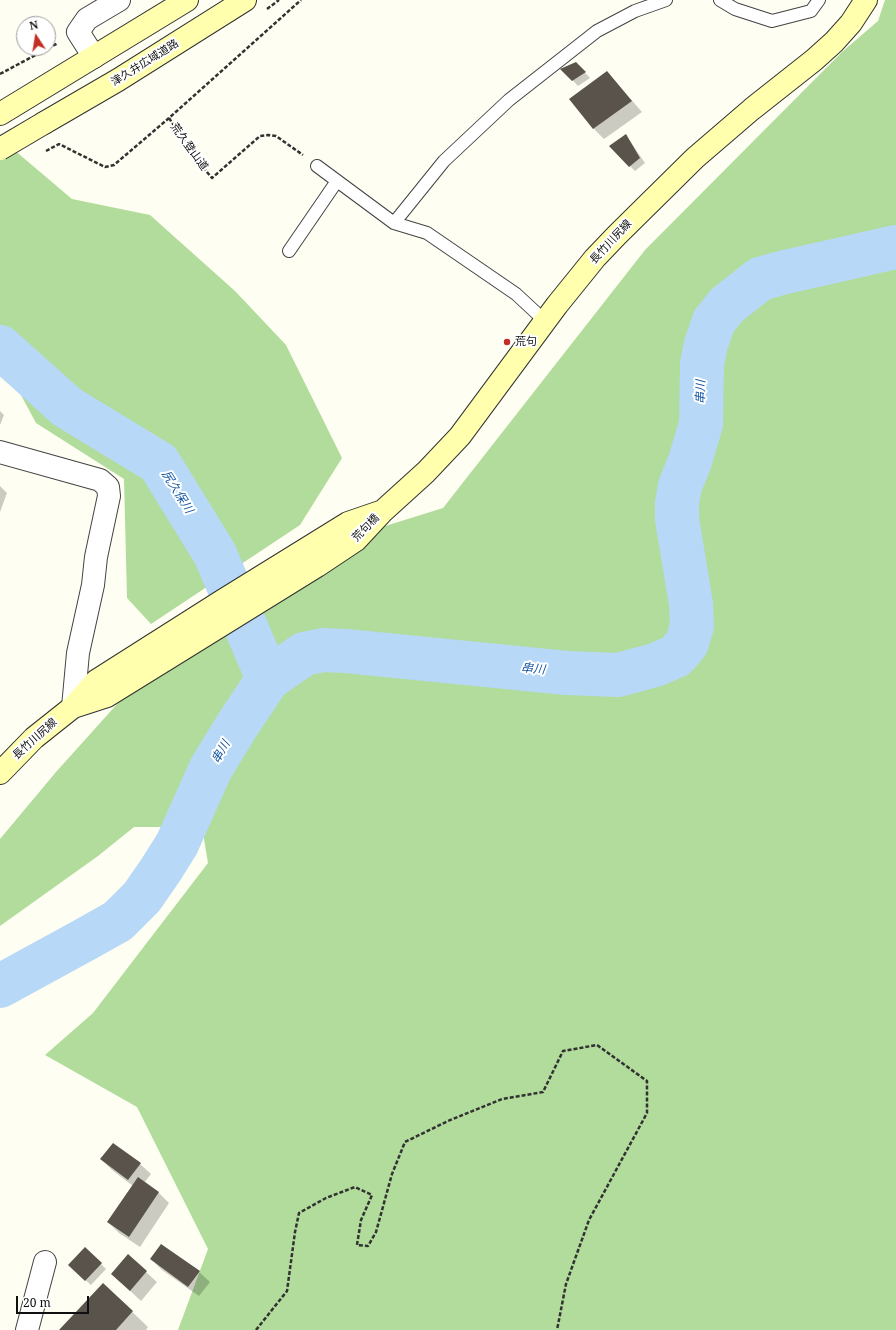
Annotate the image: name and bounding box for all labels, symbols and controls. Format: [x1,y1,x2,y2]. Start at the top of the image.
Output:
north arrow [16,16,56,56]
text: N [28,17,39,33]
street label: 津久井広域道路 [109,37,181,89]
street label: 荒久登山道 [167,121,211,173]
street label: 長竹川尻線 [587,217,635,267]
place label: 荒句 [515,335,537,349]
marker: 荒句 [502,337,512,347]
water label: 串川 [694,380,708,404]
water label: 尻久保川 [158,468,196,516]
street label: 荒句橋 [350,512,382,544]
water label: 串川 [520,661,546,677]
street label: 長竹川尻線 [10,716,60,762]
water label: 串川 [209,738,233,766]
scale bar [18,1288,91,1314]
text: 20 m [23,1294,51,1311]

